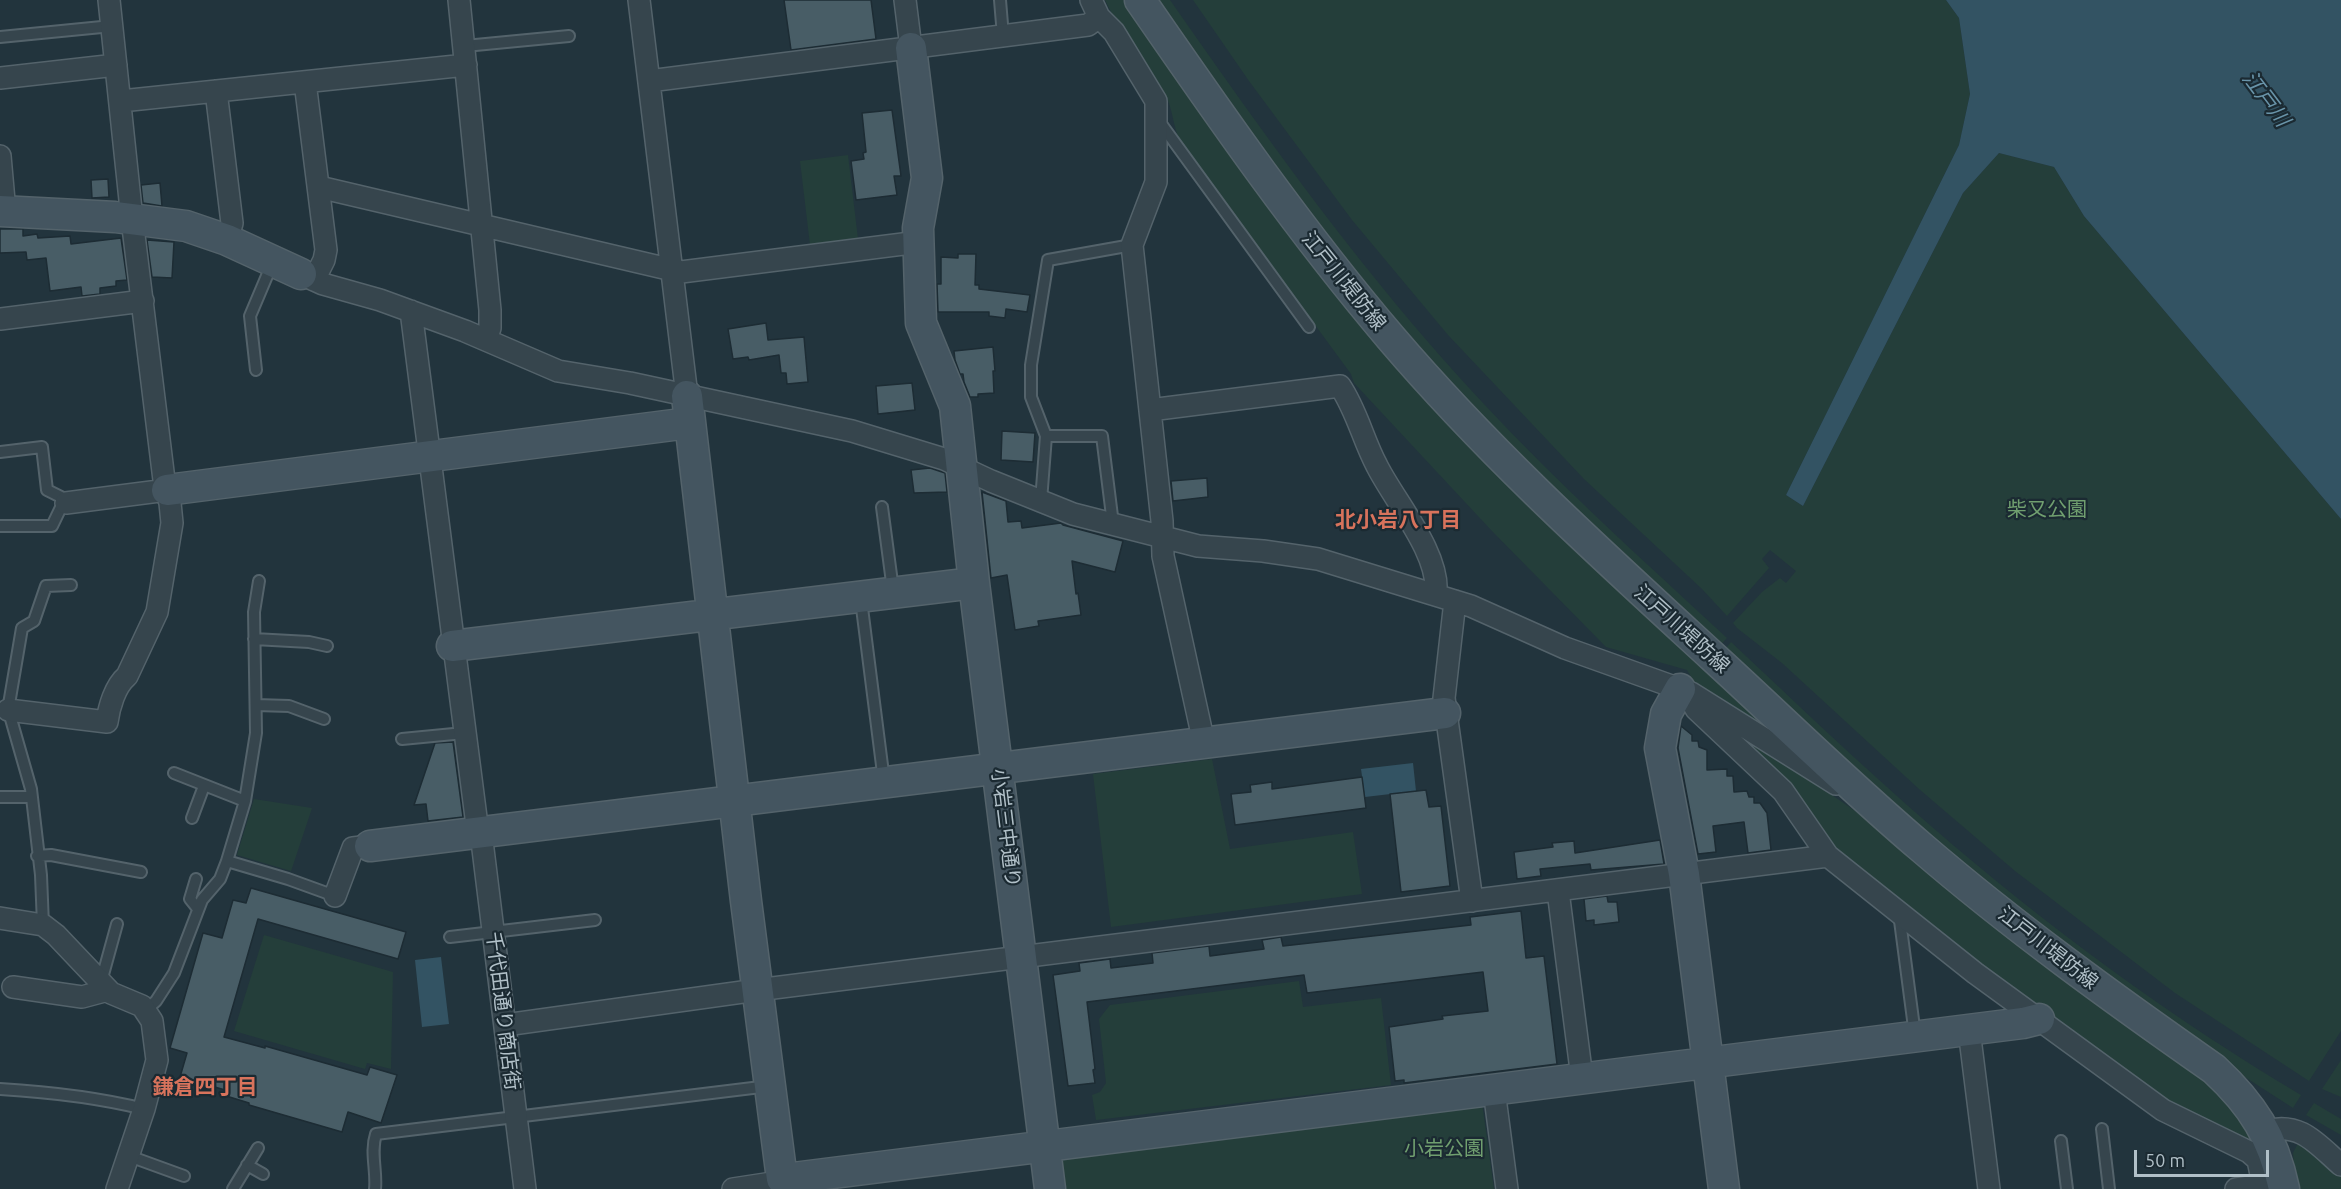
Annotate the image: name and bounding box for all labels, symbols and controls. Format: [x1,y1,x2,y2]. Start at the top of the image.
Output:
water label: 江戸川 [2237,66,2295,132]
street label: 江戸川堤防線 [1297,227,1391,335]
park label: 柴又公園 [2007,497,2087,521]
district label: 北小岩八丁目 [1335,507,1461,533]
street label: 江戸川堤防線 [1629,580,1735,678]
street label: 小岩三中通り [987,767,1025,889]
street label: 江戸川堤防線 [1993,902,2103,994]
street label: 千代田通り商店街 [481,930,525,1092]
district label: 鎌倉四丁目 [153,1074,257,1100]
park label: 小岩公園 [1404,1136,1484,1160]
scale bar [2137,1138,2272,1176]
text: 50 m [2145,1150,2185,1170]

